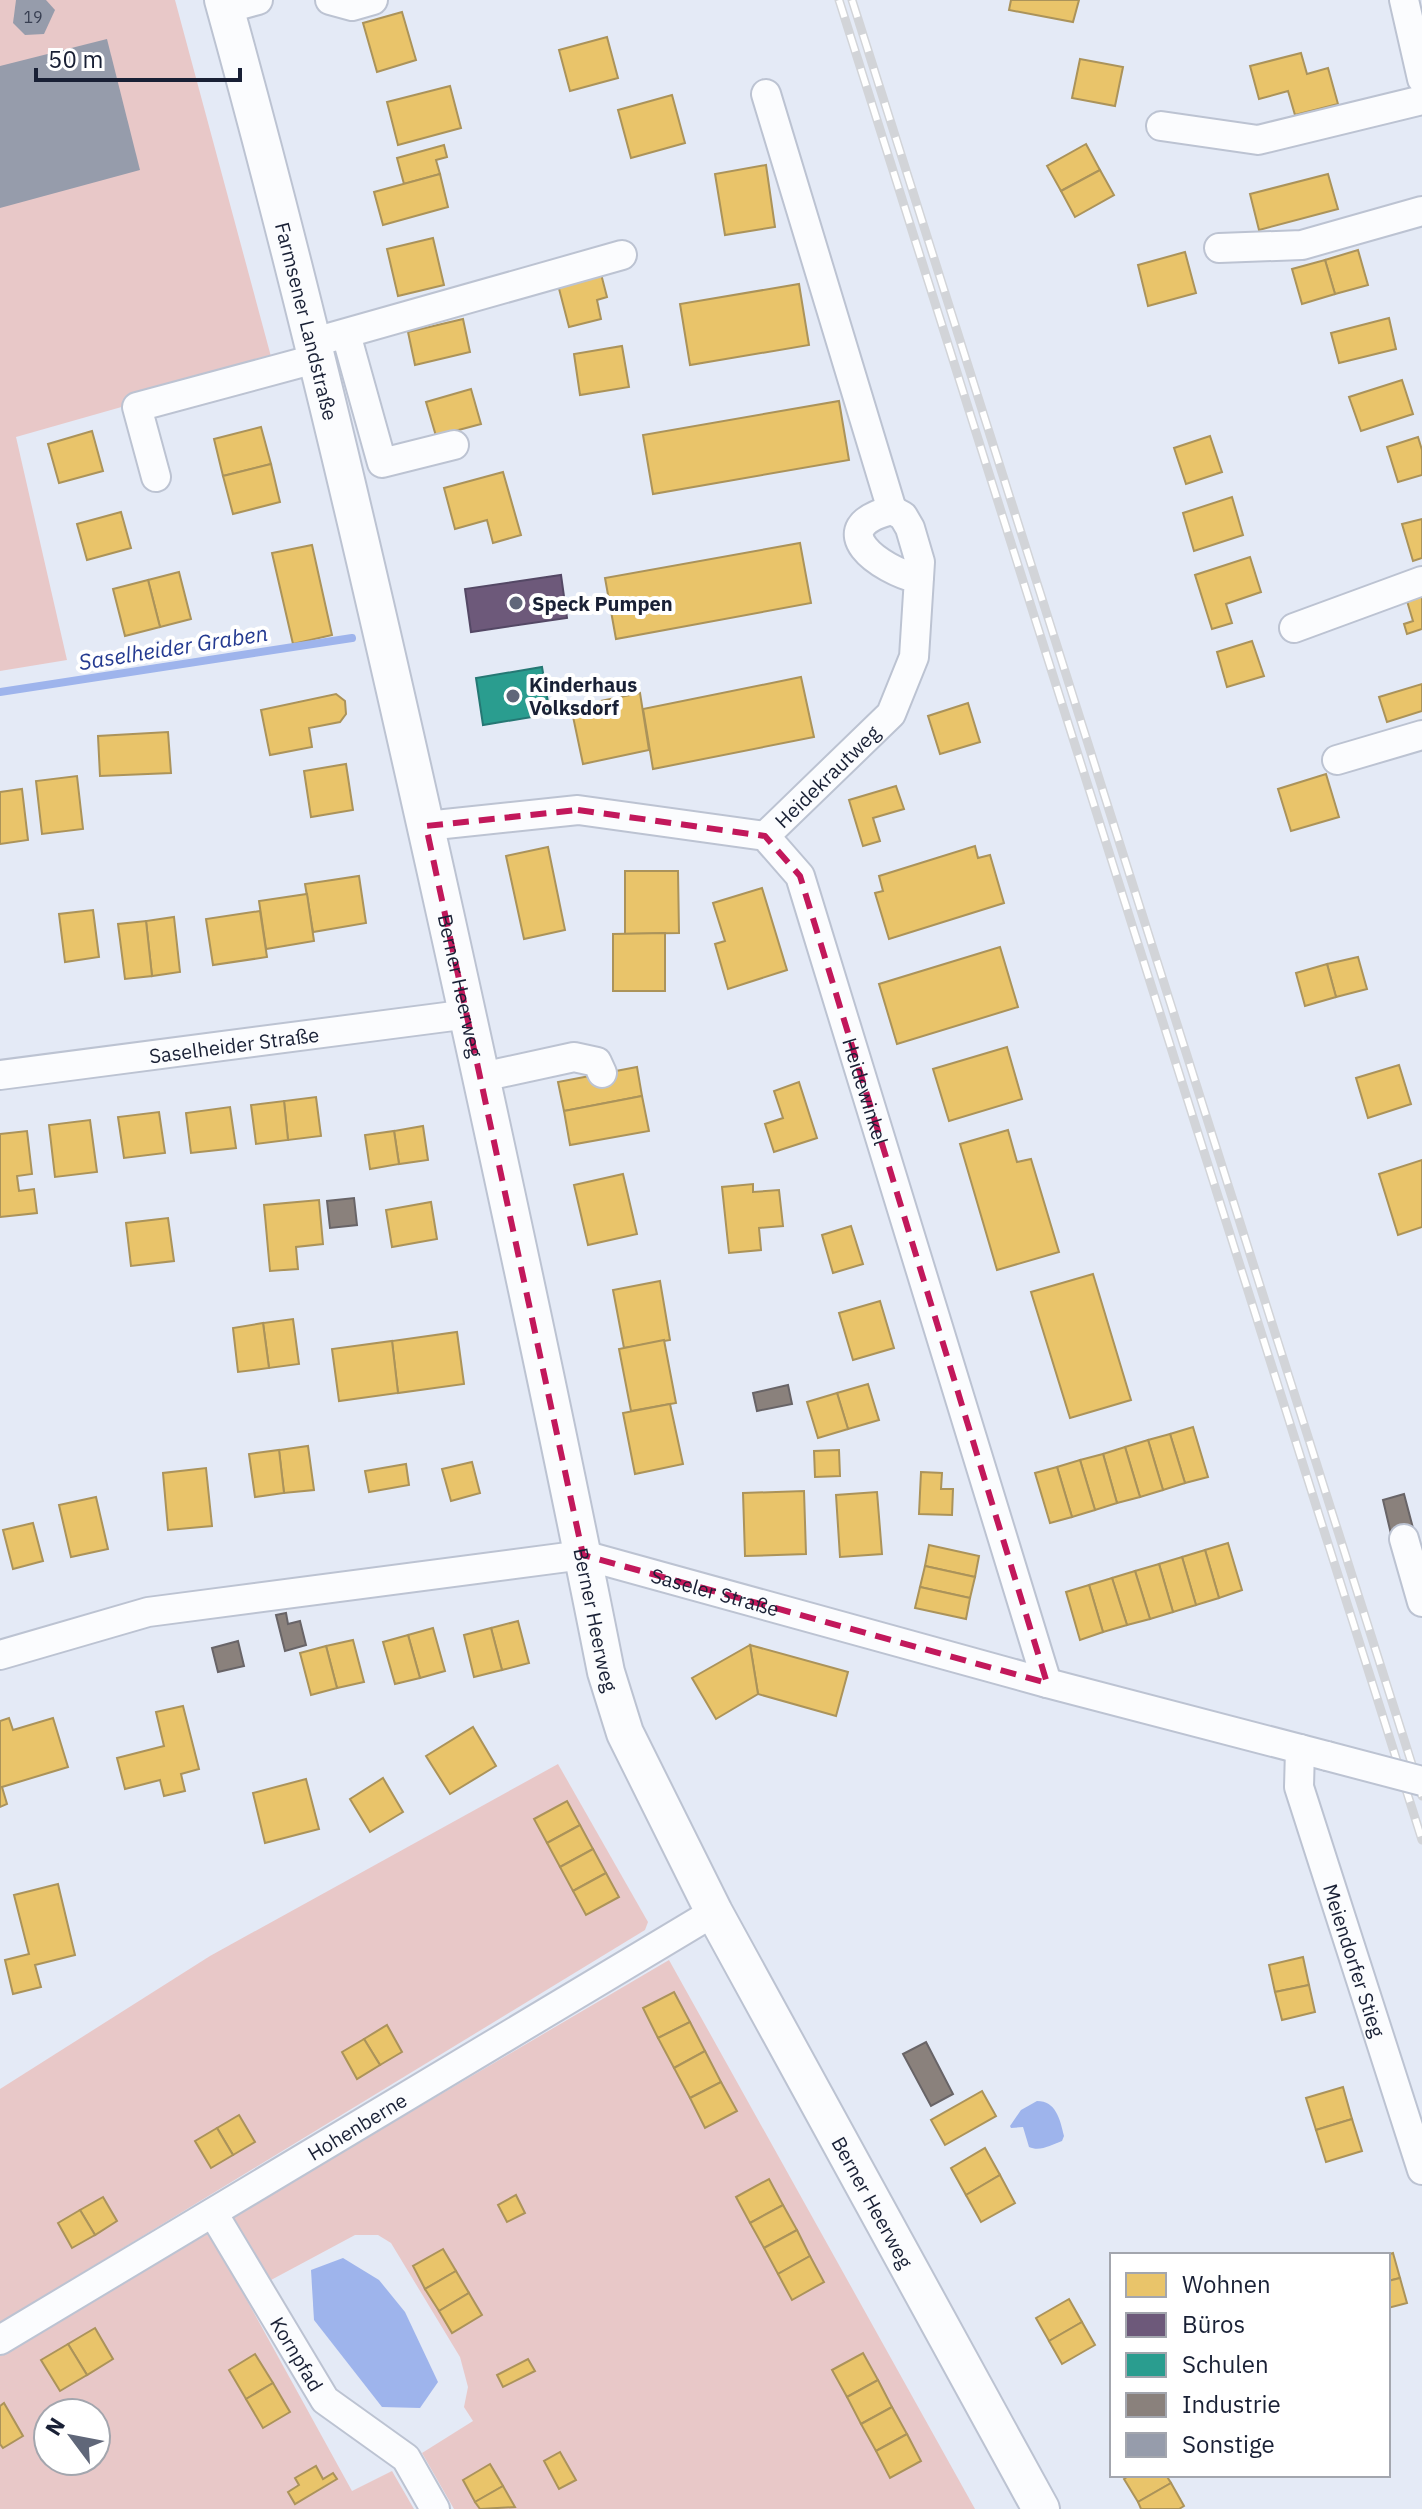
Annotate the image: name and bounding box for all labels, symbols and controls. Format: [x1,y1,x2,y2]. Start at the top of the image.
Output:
house number: 19 [23,7,43,27]
scale bar [36,32,240,82]
text: 50 m [48,43,103,75]
street label: Farmsener Landstraße [269,219,345,423]
place label: Speck Pumpen [532,590,673,617]
marker: Speck Pumpen [507,594,525,612]
water label: Saselheider Graben [76,618,270,676]
place label: Kinderhaus Volksdorf [529,671,637,721]
marker: Kinderhaus Volksdorf [504,687,522,705]
street label: Heidekrautweg [768,719,885,833]
street label: Berner Heerweg [432,911,490,1060]
street label: Saselheider Straße [148,1020,321,1069]
street label: Heidewinkel [837,1034,895,1148]
street label: Berner Heerweg [568,1545,625,1695]
street label: Saseler Straße [648,1561,782,1622]
street label: Meiendorfer Stieg [1317,1880,1392,2041]
street label: Hohenberne [302,2086,412,2166]
street label: Berner Heerweg [826,2131,920,2273]
legend [1110,2253,1390,2477]
text: Wohnen [1182,2268,1271,2300]
text: Büros [1182,2308,1245,2340]
street label: Kornpfad [265,2311,330,2396]
text: Schulen [1182,2348,1269,2380]
text: Industrie [1182,2388,1281,2420]
north arrow [32,2397,112,2477]
text: N [38,2412,71,2441]
text: Sonstige [1182,2428,1275,2460]

